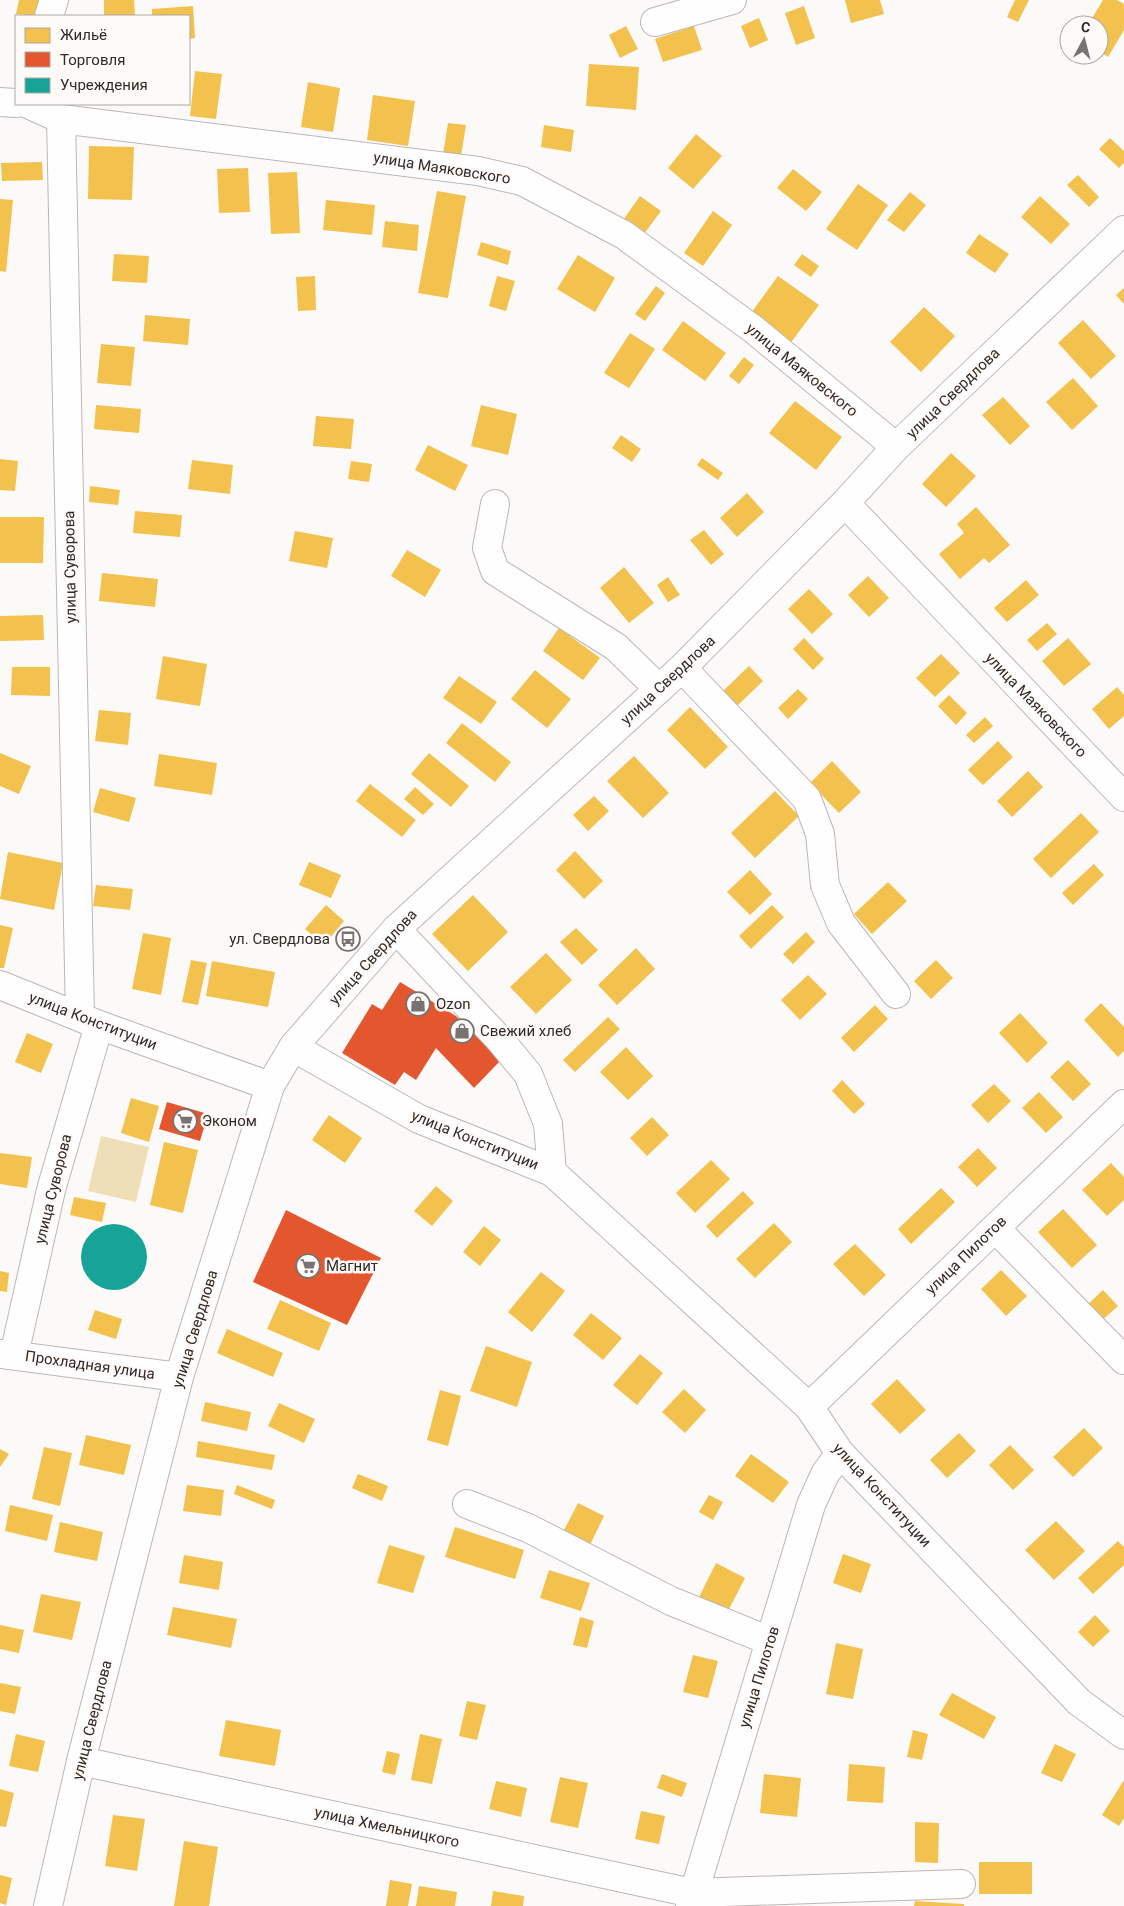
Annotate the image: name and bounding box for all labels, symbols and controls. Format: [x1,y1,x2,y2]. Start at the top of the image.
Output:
legend [15,15,190,105]
north arrow [1059,15,1109,65]
text: С [1080,19,1091,36]
text: Жильё [60,26,107,44]
text: Торговля [60,51,125,69]
text: Учреждения [60,76,148,94]
street label: улица Маяковского [372,148,512,188]
street label: улица Маяковского [743,319,861,421]
street label: улица Свердлова [903,344,1003,442]
street label: улица Суворова [60,511,80,623]
street label: улица Свердлова [617,632,719,728]
street label: улица Маяковского [981,649,1091,761]
street label: улица Свердлова [325,905,421,1009]
bus stop icon: ул. Свердлова [335,926,361,952]
place label: ул. Свердлова [229,930,330,948]
street label: улица Конституции [26,988,160,1054]
shop icon: Ozon [405,991,431,1017]
place label: Ozon [436,995,470,1013]
shop icon: Свежий хлеб [449,1018,475,1044]
place label: Свежий хлеб [480,1022,571,1040]
street label: улица Конституции [409,1106,541,1174]
supermarket icon: Эконом [172,1108,198,1134]
place label: Эконом [202,1112,257,1130]
street label: улица Суворова [31,1132,75,1246]
street label: улица Пилотов [922,1212,1010,1298]
supermarket icon: Магнит [295,1253,321,1279]
place label: Магнит [326,1257,378,1275]
street label: улица Свердлова [168,1268,222,1390]
street label: Прохладная улица [24,1347,156,1383]
street label: улица Конституции [829,1439,935,1551]
street label: улица Пилотов [735,1624,783,1730]
street label: улица Свердлова [68,1658,116,1782]
street label: улица Хмельницкого [313,1803,461,1851]

